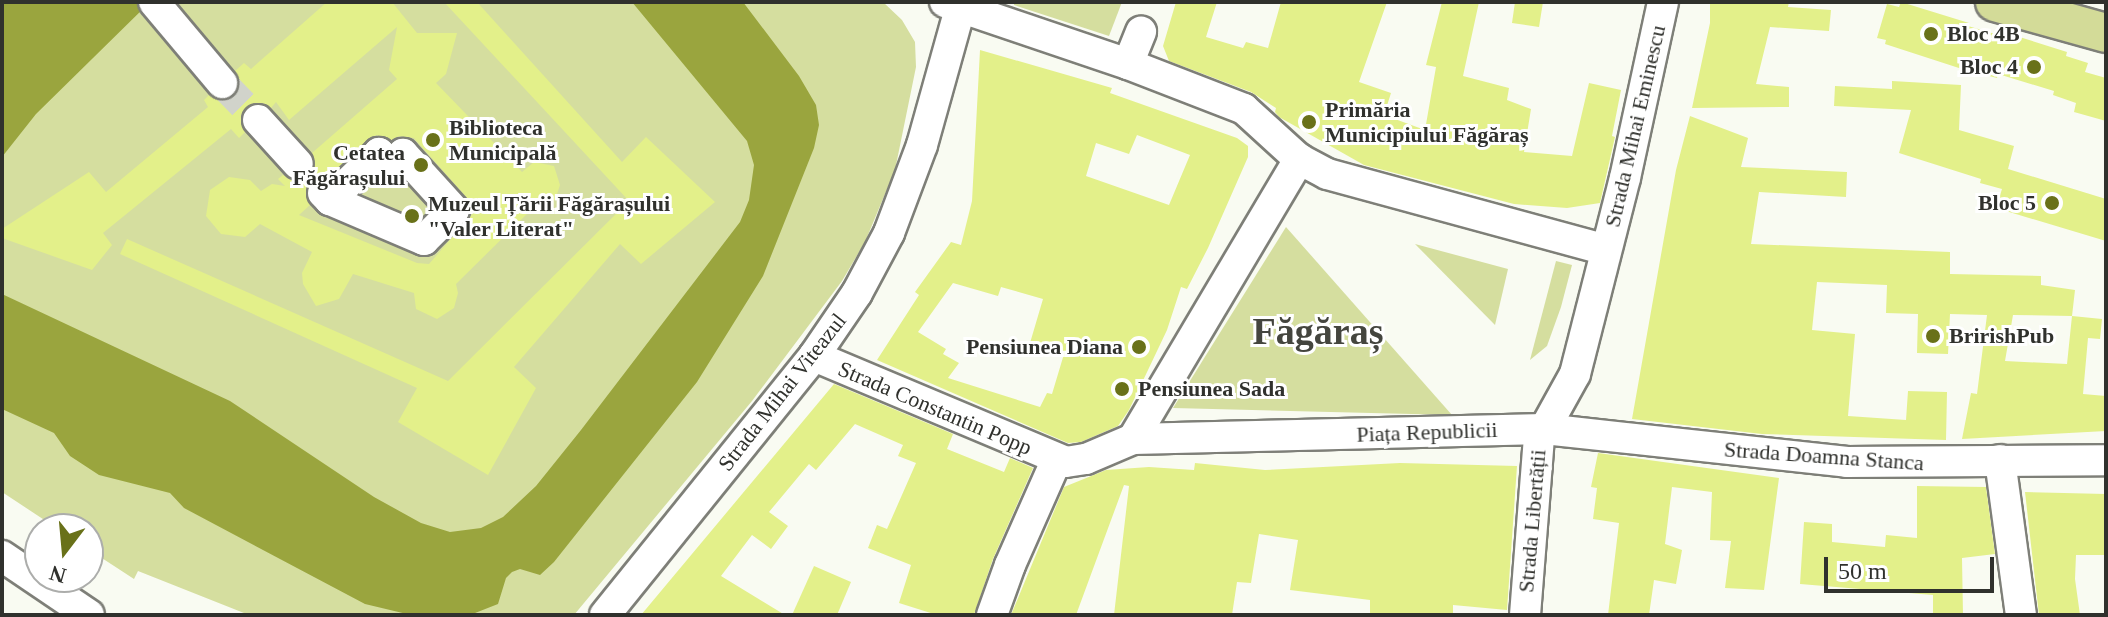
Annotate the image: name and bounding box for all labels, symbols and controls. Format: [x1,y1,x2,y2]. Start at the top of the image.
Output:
place label: Bloc 4B [1947,21,2020,47]
street label: Strada Mihai Eminescu [1599,22,1671,230]
marker: Bloc 4B [1922,25,1940,43]
place label: Bloc 4 [1960,54,2018,80]
marker: Bloc 4 [2025,58,2043,76]
place label: Primăria Municipiului Făgăraș [1325,96,1529,148]
marker: Primăria Municipiului Făgăraș [1300,113,1318,131]
place label: Biblioteca Municipală [449,114,557,166]
marker: Biblioteca Municipală [424,131,442,149]
place label: Cetatea Făgărașului [293,139,405,190]
marker: Cetatea Făgărașului [412,156,430,174]
place label: Muzeul Țării Făgărașului "Valer Literat" [428,190,670,242]
place label: Bloc 5 [1978,190,2036,216]
marker: Bloc 5 [2043,194,2061,212]
marker: Muzeul Țării Făgărașului "Valer Literat" [403,207,421,225]
street label: Strada Mihai Viteazul [712,308,852,476]
district label: Făgăraș [1253,309,1383,355]
place label: BririshPub [1949,323,2054,349]
marker: BririshPub [1924,327,1942,345]
place label: Pensiunea Diana [966,334,1123,360]
marker: Pensiunea Diana [1130,338,1148,356]
street label: Strada Constantin Popp [834,355,1036,461]
place label: Pensiunea Sada [1138,376,1285,402]
marker: Pensiunea Sada [1113,380,1131,398]
street label: Piața Republicii [1356,416,1498,448]
street label: Strada Doamna Stanca [1723,436,1925,476]
street label: Strada Libertății [1513,448,1551,594]
north arrow [24,513,104,593]
scale bar [1828,541,1998,591]
text: 50 m [1838,558,1887,584]
text: N [47,560,69,589]

